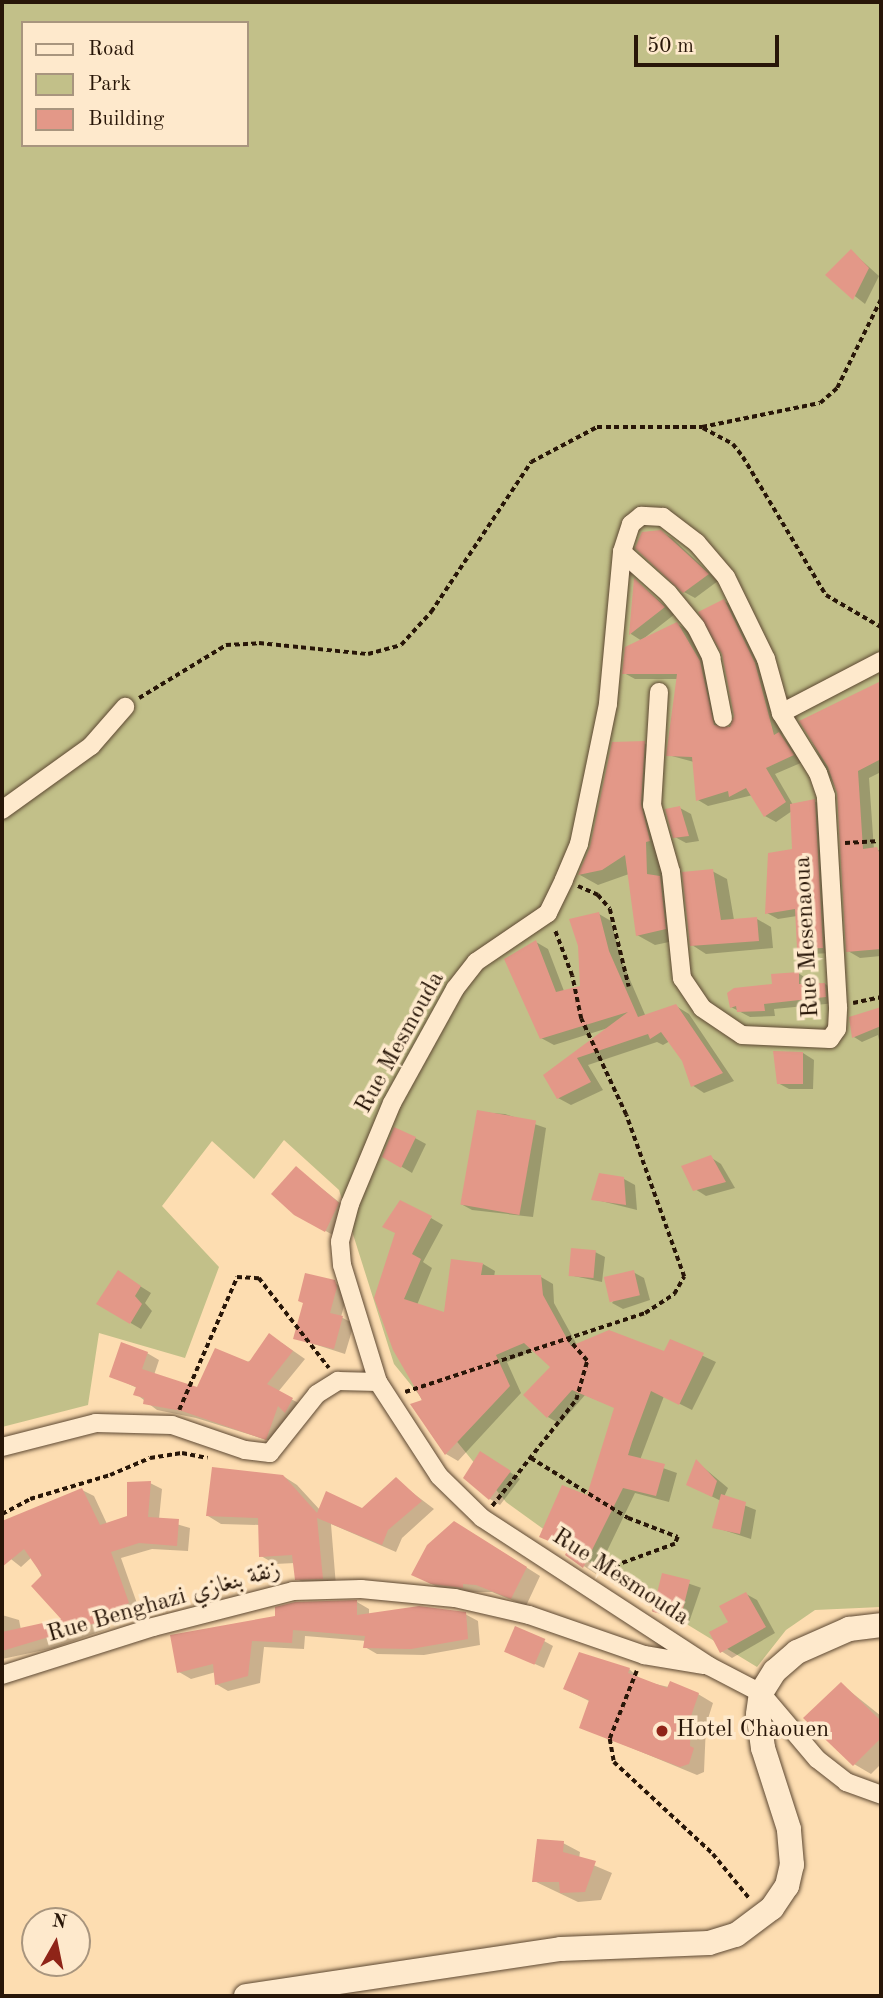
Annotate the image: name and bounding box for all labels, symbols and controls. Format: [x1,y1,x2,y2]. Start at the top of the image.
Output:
legend [21,21,248,147]
scale bar [638,21,783,65]
text: 50 m [647,36,694,57]
text: Road [88,39,135,60]
text: Park [88,74,131,95]
text: Building [88,109,164,130]
street label: Rue Mesenaoua [789,855,827,1019]
street label: Rue Mesmouda [350,967,452,1119]
street label: Rue Mesmouda [546,1523,694,1633]
street label: Rue Benghazi زنقة بنغازي [44,1556,284,1650]
place label: Hotel Chaouen [676,1717,829,1745]
marker: Hotel Chaouen [654,1723,670,1739]
north arrow [21,1907,91,1977]
text: N [50,1912,68,1933]

